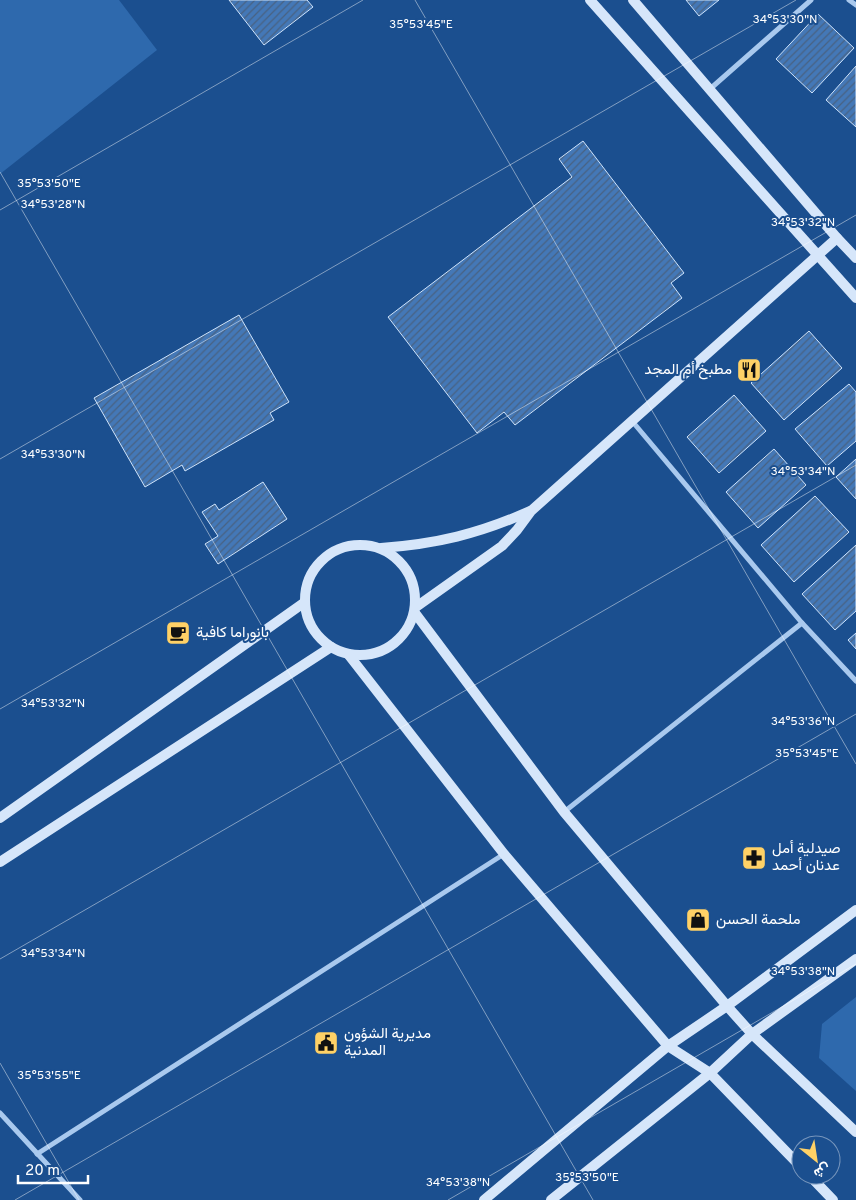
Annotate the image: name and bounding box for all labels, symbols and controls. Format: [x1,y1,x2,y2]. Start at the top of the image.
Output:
text: 34°53'30"N [753,12,817,28]
text: 35°53'45"E [389,17,453,33]
text: 35°53'50"E [17,176,81,192]
text: 34°53'28"N [21,197,85,213]
text: 34°53'32"N [771,215,835,231]
restaurant icon: مطبخ أم المجد [736,357,762,383]
place label: مطبخ أم المجد [644,361,732,380]
text: 34°53'30"N [21,447,85,463]
text: 34°53'34"N [771,464,835,480]
cafe icon: بانوراما كافية [165,620,191,646]
place label: بانوراما كافية [196,624,269,643]
text: 34°53'32"N [21,696,85,712]
text: 34°53'36"N [771,714,835,730]
text: 35°53'45"E [775,746,839,762]
place label: صيدلية أمل عدنان أحمد [772,840,841,876]
pharmacy icon: صيدلية أمل عدنان أحمد [741,845,767,871]
shop icon: ملحمة الحسن [685,907,711,933]
place label: ملحمة الحسن [716,911,800,930]
text: 34°53'34"N [21,946,85,962]
text: 34°53'38"N [771,964,835,980]
place label: مديرية الشؤون المدنية [344,1025,431,1061]
public building icon: مديرية الشؤون المدنية [313,1030,339,1056]
text: 35°53'55"E [17,1068,81,1084]
north arrow [791,1135,841,1185]
scale bar [18,1152,88,1184]
text: ش [810,1158,833,1182]
text: 20 m [25,1162,60,1181]
text: 35°53'50"E [555,1170,619,1186]
text: 34°53'38"N [426,1175,490,1191]

